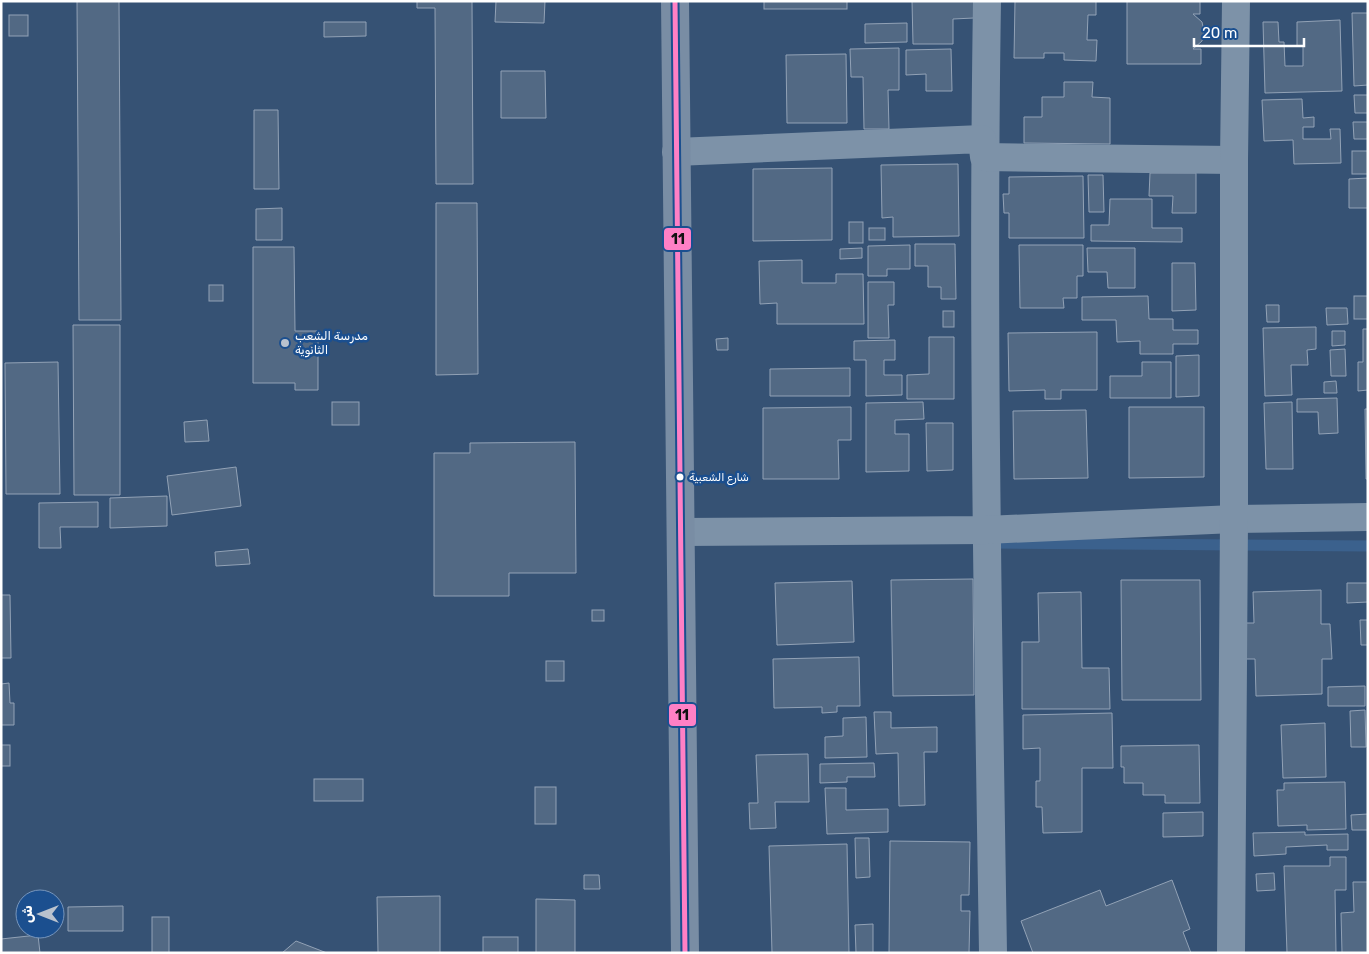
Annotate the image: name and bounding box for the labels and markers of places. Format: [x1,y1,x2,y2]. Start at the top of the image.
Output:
place label: مدرسة الشعب الثانوية [295,329,368,358]
marker: مدرسة الشعب الثانوية [279,337,291,349]
place label: شارع الشعبية [689,471,749,486]
marker: شارع الشعبية [675,472,685,482]

